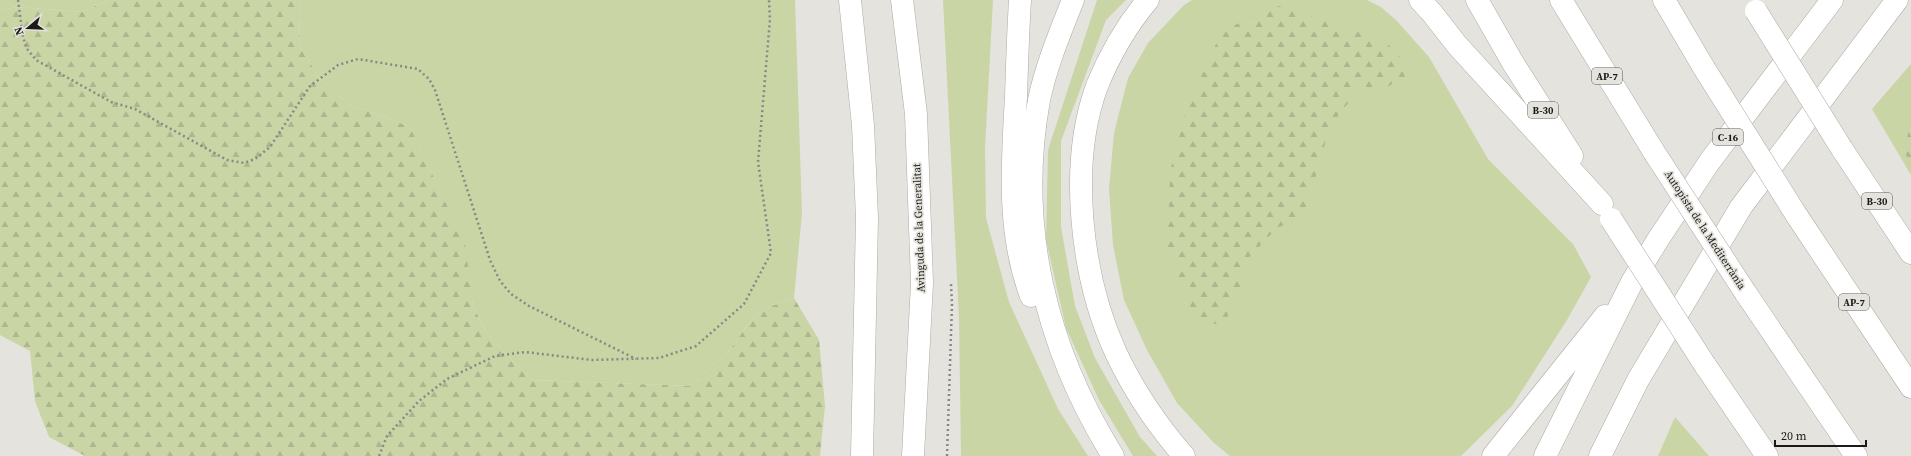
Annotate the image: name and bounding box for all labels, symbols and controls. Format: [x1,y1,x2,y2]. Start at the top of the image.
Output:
north arrow [8,8,48,48]
text: N [11,25,27,37]
road number: AP-7 [1592,68,1622,84]
road number: B-30 [1528,102,1558,118]
road number: C-16 [1713,129,1743,145]
street label: Avinguda de la Generalitat [909,163,929,293]
street label: Autopista de la Mediterrània [1661,168,1749,293]
road number: B-30 [1862,193,1892,209]
road number: AP-7 [1839,294,1869,310]
scale bar [1775,422,1866,448]
text: 20 m [1781,428,1807,444]

